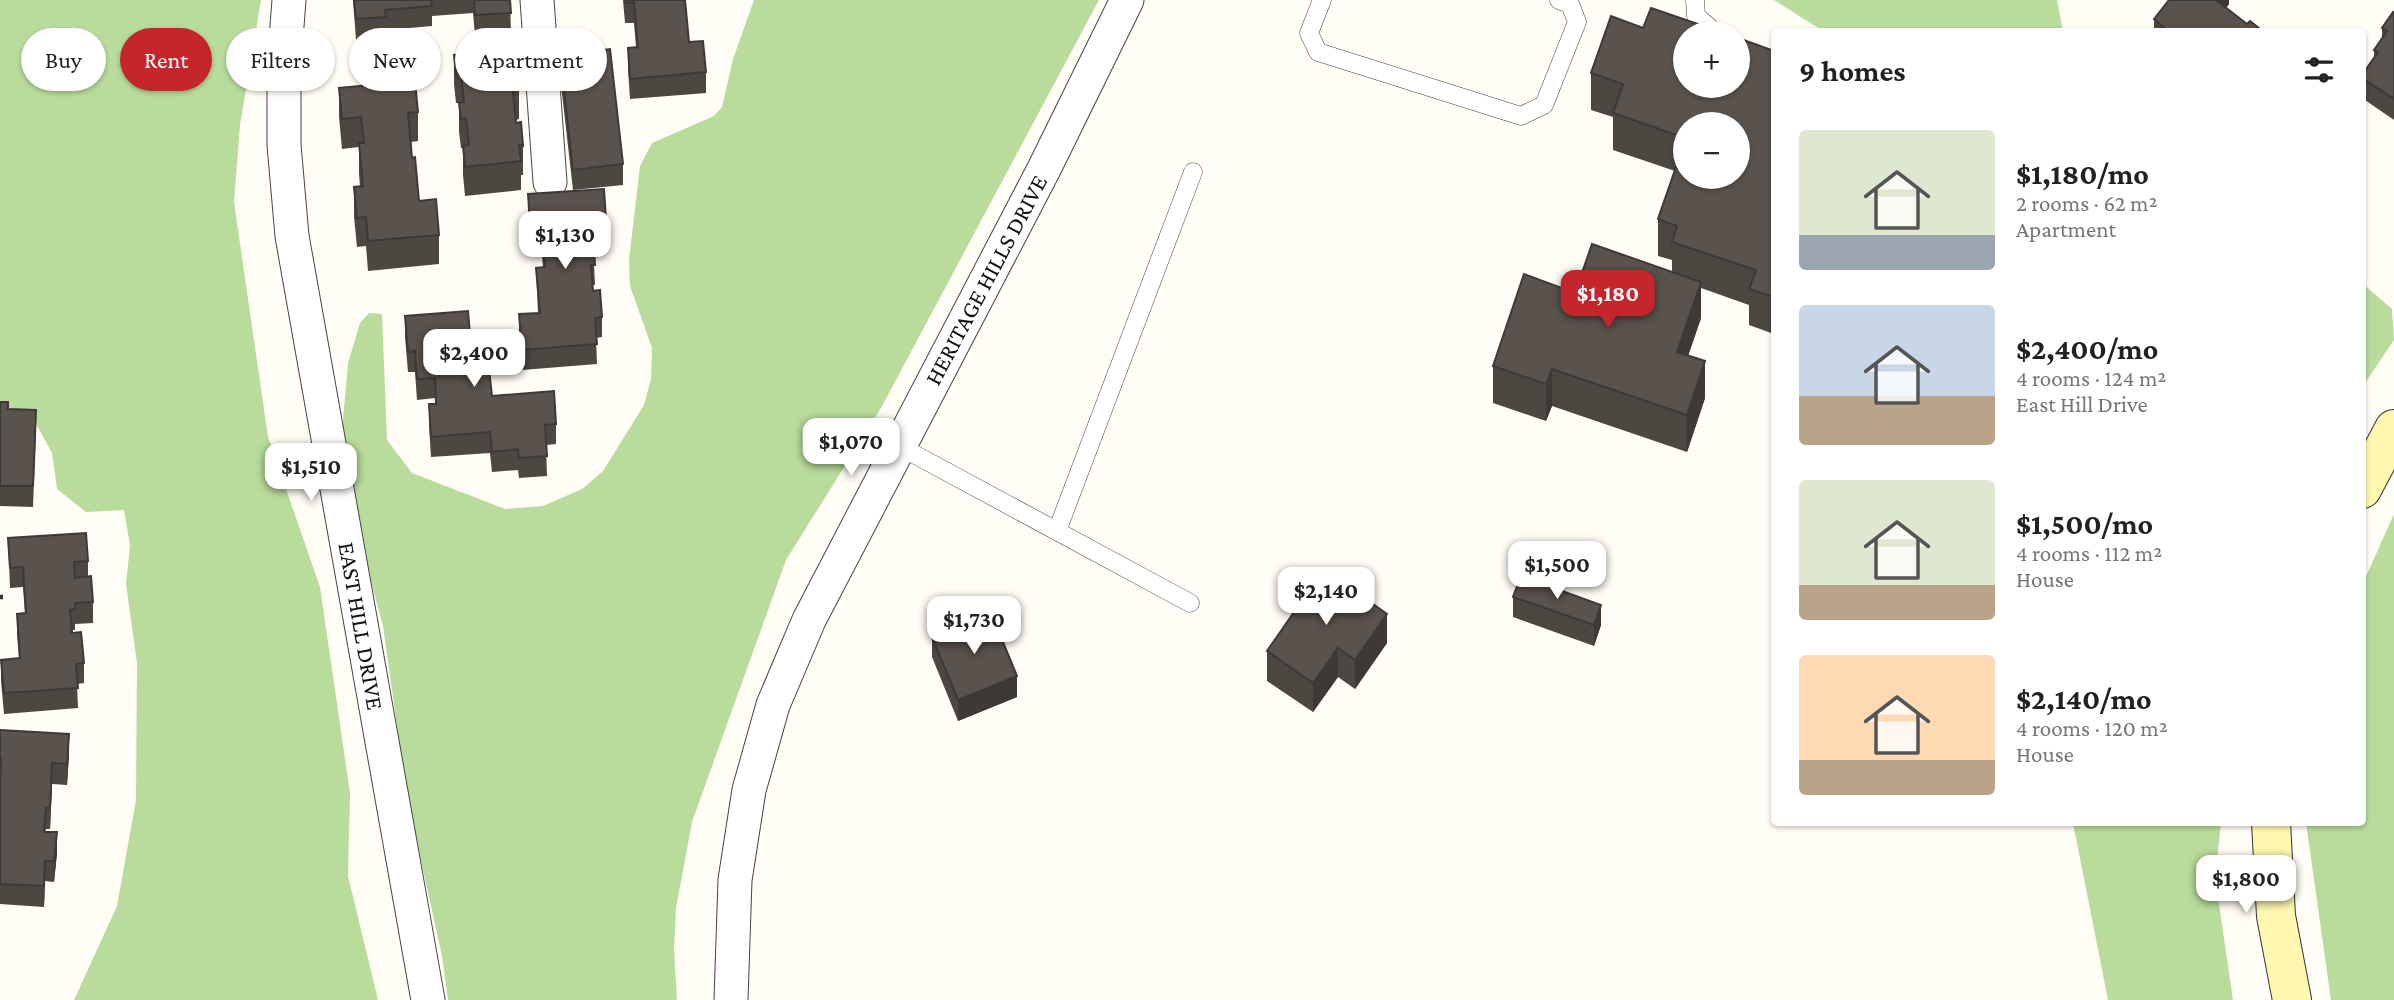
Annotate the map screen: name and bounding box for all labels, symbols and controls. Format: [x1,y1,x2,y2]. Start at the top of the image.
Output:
map controls [1673,21,1750,189]
button: + [1673,21,1750,98]
chip: Buy [21,28,106,91]
chip: Rent [120,28,212,91]
chip: Filters [226,28,335,91]
chip: New [349,28,441,91]
chip: Apartment [455,28,607,91]
icon: filters [2300,51,2338,89]
text: 9 homes [1799,54,1906,87]
button: − [1673,112,1750,189]
text: $1,180/mo [2016,157,2149,190]
icon: home [1855,158,1939,242]
street label: HERITAGE HILLS DRIVE [919,170,1052,389]
text: 2 rooms · 62 m² [2016,190,2157,216]
pin: $1,130 [508,212,622,271]
text: Apartment [2016,216,2116,242]
text: $1,130 [535,221,595,247]
pin: $1,180 [1551,270,1665,330]
text: $1,180 [1577,280,1639,306]
pin: $2,400 [417,330,531,389]
text: $2,400/mo [2016,332,2158,365]
icon: home [1855,333,1939,417]
text: $2,400 [439,339,509,365]
text: 4 rooms · 124 m² [2016,365,2166,391]
text: East Hill Drive [2016,391,2148,417]
pin: $1,070 [794,419,908,478]
text: $1,070 [819,428,883,454]
pin: $1,510 [254,444,368,503]
text: $1,510 [281,453,341,479]
text: $1,500/mo [2016,507,2153,540]
icon: home [1855,508,1939,592]
street label: EAST HILL DRIVE [333,540,390,712]
text: 4 rooms · 112 m² [2016,540,2162,566]
pin: $1,500 [1500,542,1614,601]
text: $1,500 [1524,551,1590,577]
text: House [2016,566,2074,592]
pin: $2,140 [1269,568,1383,627]
text: $2,140 [1294,577,1358,603]
pin: $1,730 [917,596,1031,656]
text: $1,730 [943,606,1005,632]
text: $2,140/mo [2016,682,2152,715]
icon: home [1855,683,1939,767]
text: 4 rooms · 120 m² [2016,715,2168,741]
text: House [2016,741,2074,767]
pin: $1,800 [2189,856,2303,915]
text: $1,800 [2212,865,2280,891]

